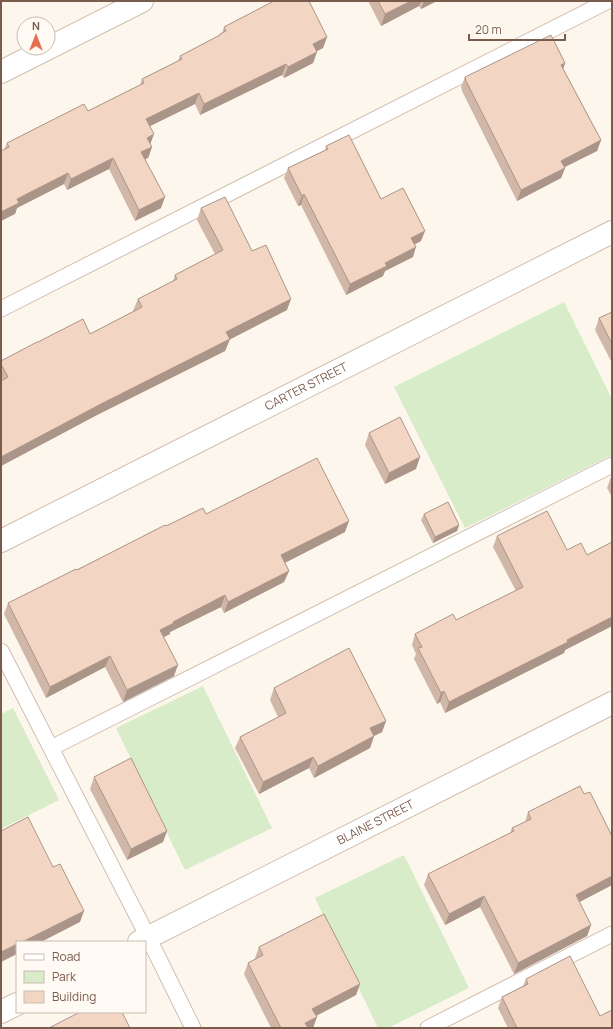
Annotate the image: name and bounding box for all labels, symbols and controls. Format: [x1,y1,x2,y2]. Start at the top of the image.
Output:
north arrow [16,16,56,56]
scale bar [469,16,565,42]
text: N [32,18,40,33]
text: 20 m [475,21,502,38]
street label: CARTER STREET [262,358,351,414]
street label: BLAINE STREET [334,795,418,849]
legend [16,941,146,1013]
text: Road [52,948,80,965]
text: Park [52,968,77,985]
text: Building [52,988,96,1005]

